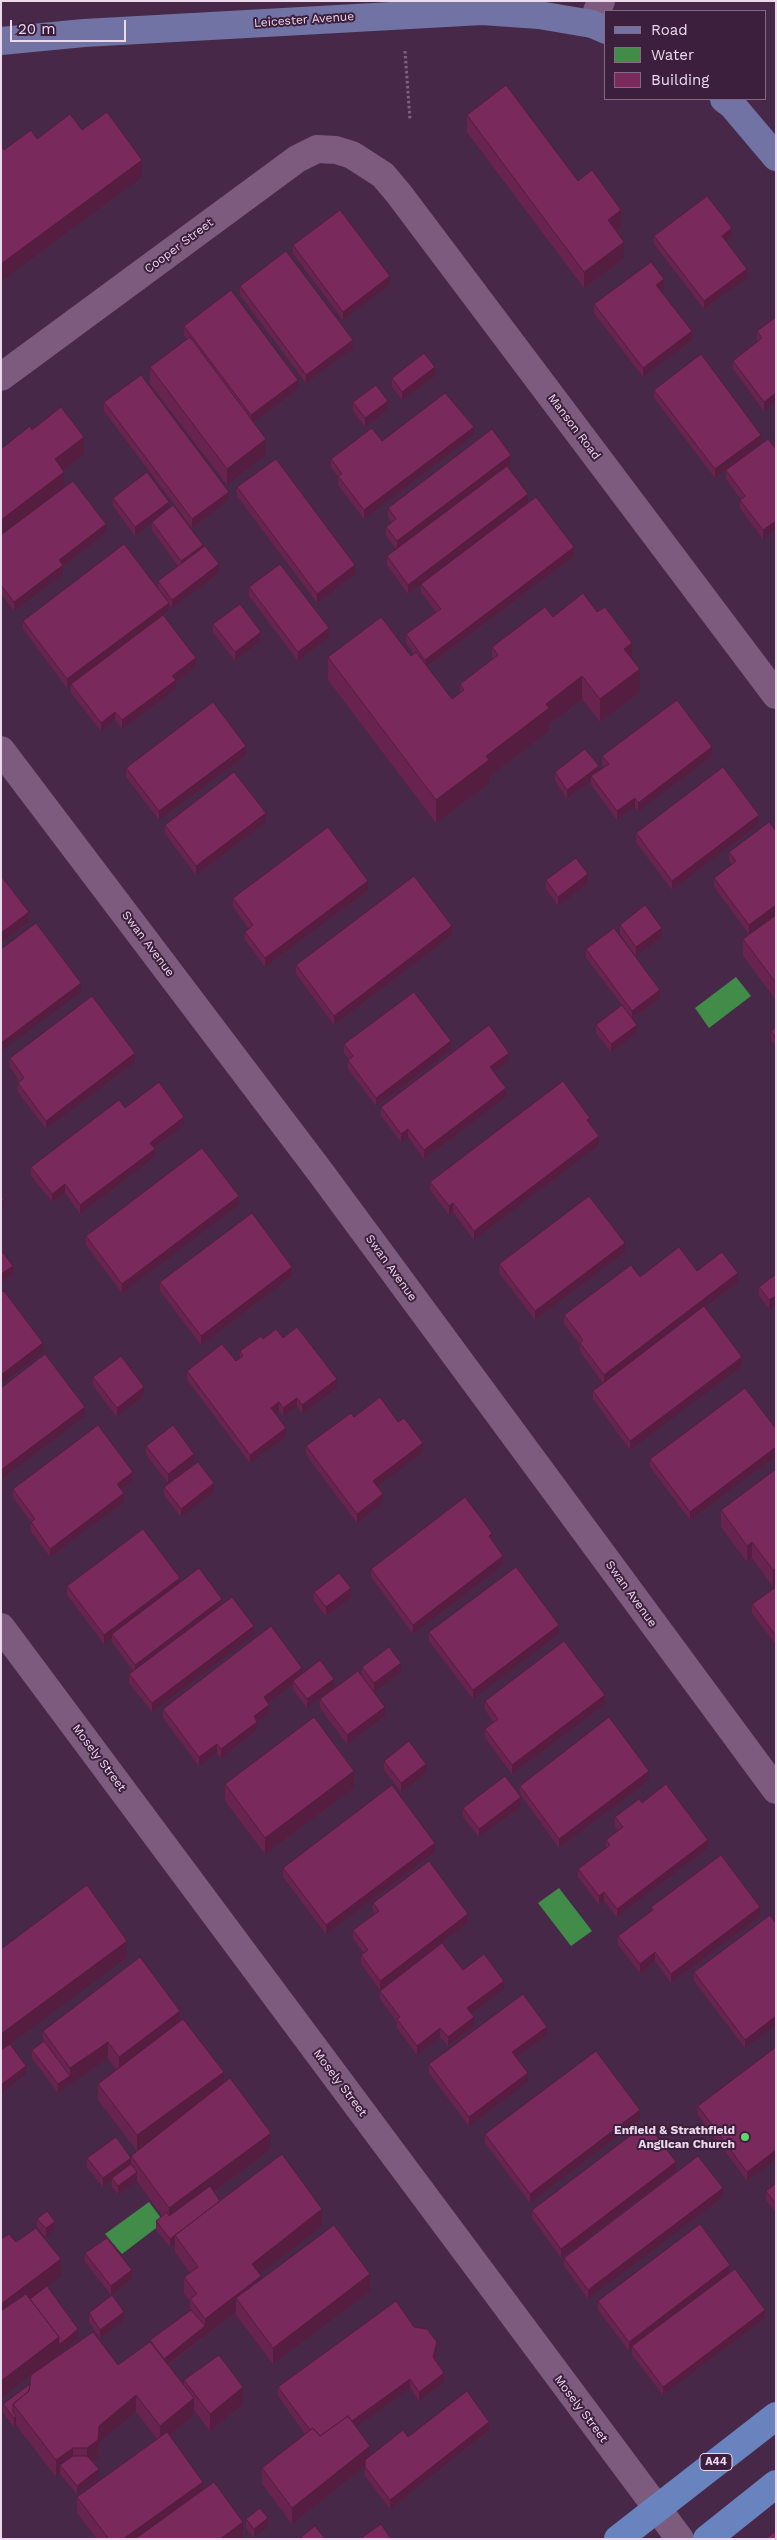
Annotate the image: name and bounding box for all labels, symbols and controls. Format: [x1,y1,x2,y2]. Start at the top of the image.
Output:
street label: Leicester Avenue [253,9,355,31]
scale bar [12,10,129,42]
legend [604,10,767,100]
text: 20 m [18,20,56,38]
text: Road [651,21,688,39]
text: Water [651,46,694,64]
text: Building [651,71,709,89]
street label: Cooper Street [142,216,216,276]
street label: Manson Road [545,391,603,463]
street label: Swan Avenue [119,908,177,980]
street label: Swan Avenue [362,1232,420,1304]
street label: Swan Avenue [602,1558,660,1630]
street label: Mosely Street [69,1722,129,1794]
street label: Mosely Street [310,2047,370,2119]
place label: Enfield & Strathfield Anglican Church [614,2123,735,2151]
marker: Enfield & Strathfield Anglican Church [739,2131,751,2143]
street label: Mosely Street [551,2373,611,2445]
road number: A44 [700,2454,732,2470]

